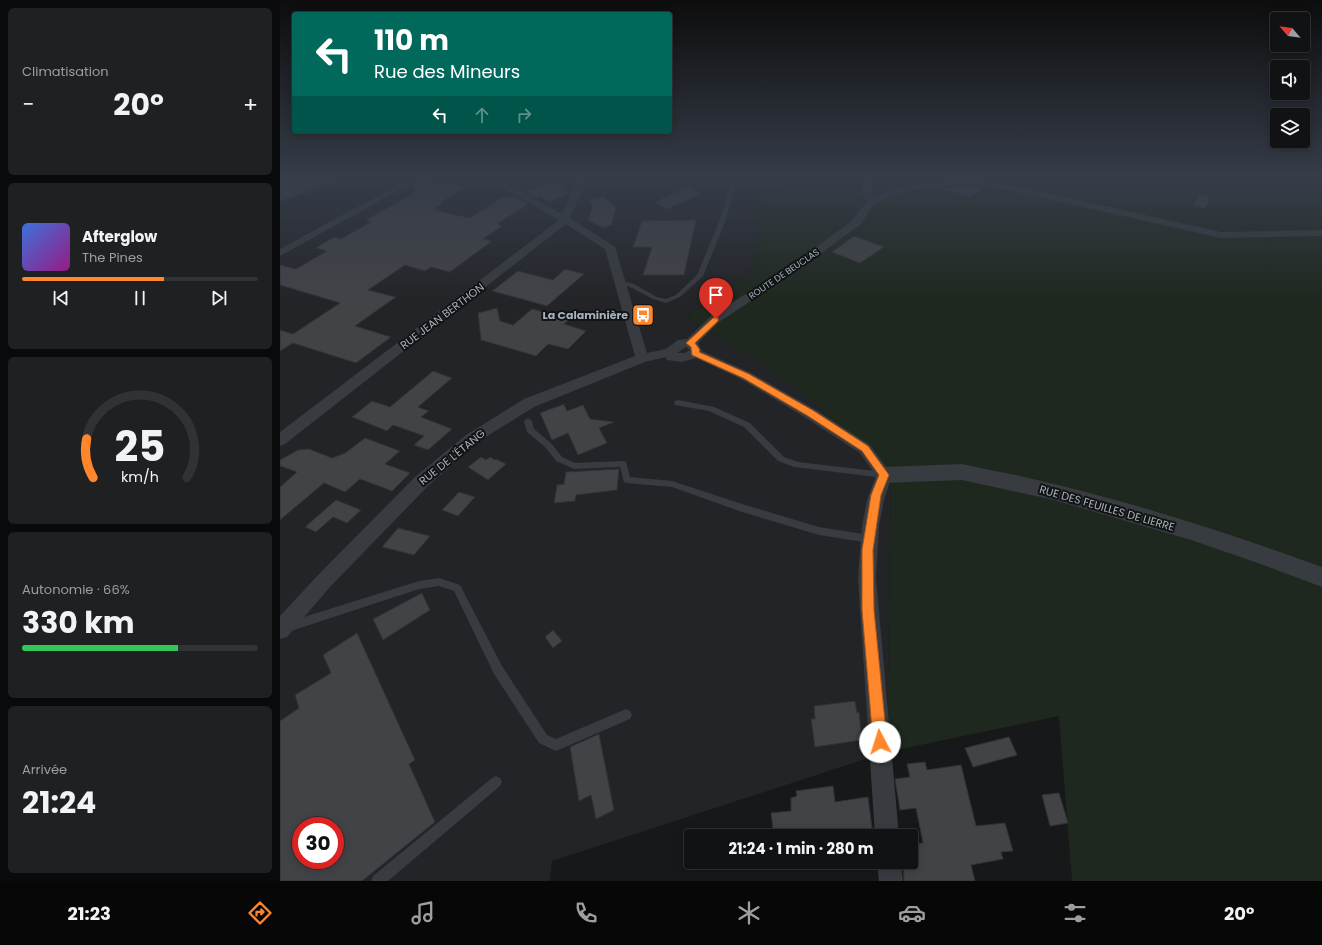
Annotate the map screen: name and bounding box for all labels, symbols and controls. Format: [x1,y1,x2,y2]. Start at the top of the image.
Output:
north arrow [1270,12,1310,52]
map controls [1270,12,1310,148]
text: 110 m [374,21,449,60]
icon: left [308,28,360,80]
text: Rue des Mineurs [374,59,520,84]
button: sound [1270,60,1310,100]
text: Climatisation [22,62,109,81]
text: 20° [113,83,164,126]
text: − [22,89,34,120]
text: + [243,89,258,120]
icon: left [429,104,451,126]
icon: ahead [471,104,493,126]
icon: right [513,104,535,126]
button: layers [1270,108,1310,148]
text: Afterglow [82,226,157,247]
street label: ROUTE DE BEUCLAS [747,246,821,302]
text: The Pines [82,248,143,267]
pin [699,278,733,319]
street label: RUE JEAN BERTHON [397,279,487,353]
icon: arrive [705,284,727,306]
icon: previous [50,287,72,309]
icon: pause [129,287,151,309]
icon: next [208,287,230,309]
bus stop icon: La Calaminière [630,302,656,328]
place label: La Calaminière [543,307,628,323]
text: 25 [115,417,165,476]
street label: RUE DE L'ÉTANG [416,425,489,489]
text: km/h [121,467,159,487]
street label: RUE DES FEUILLES DE LIERRE [1038,481,1176,535]
text: Autonomie · 66% [22,580,130,599]
text: 330 km [22,601,135,644]
position arrow [859,721,901,763]
text: Arrivée [22,760,67,779]
text: 21:24 [22,781,96,824]
speed limit sign: 30 [292,817,344,869]
text: 21:24 · 1 min · 280 m [728,838,874,859]
icon: directions [246,899,274,927]
icon: music [409,899,437,927]
icon: phone [572,899,600,927]
icon: climate [735,899,763,927]
icon: car [898,899,926,927]
icon: filters [1061,899,1089,927]
text: 21:23 [68,901,111,926]
text: 20° [1224,901,1254,926]

